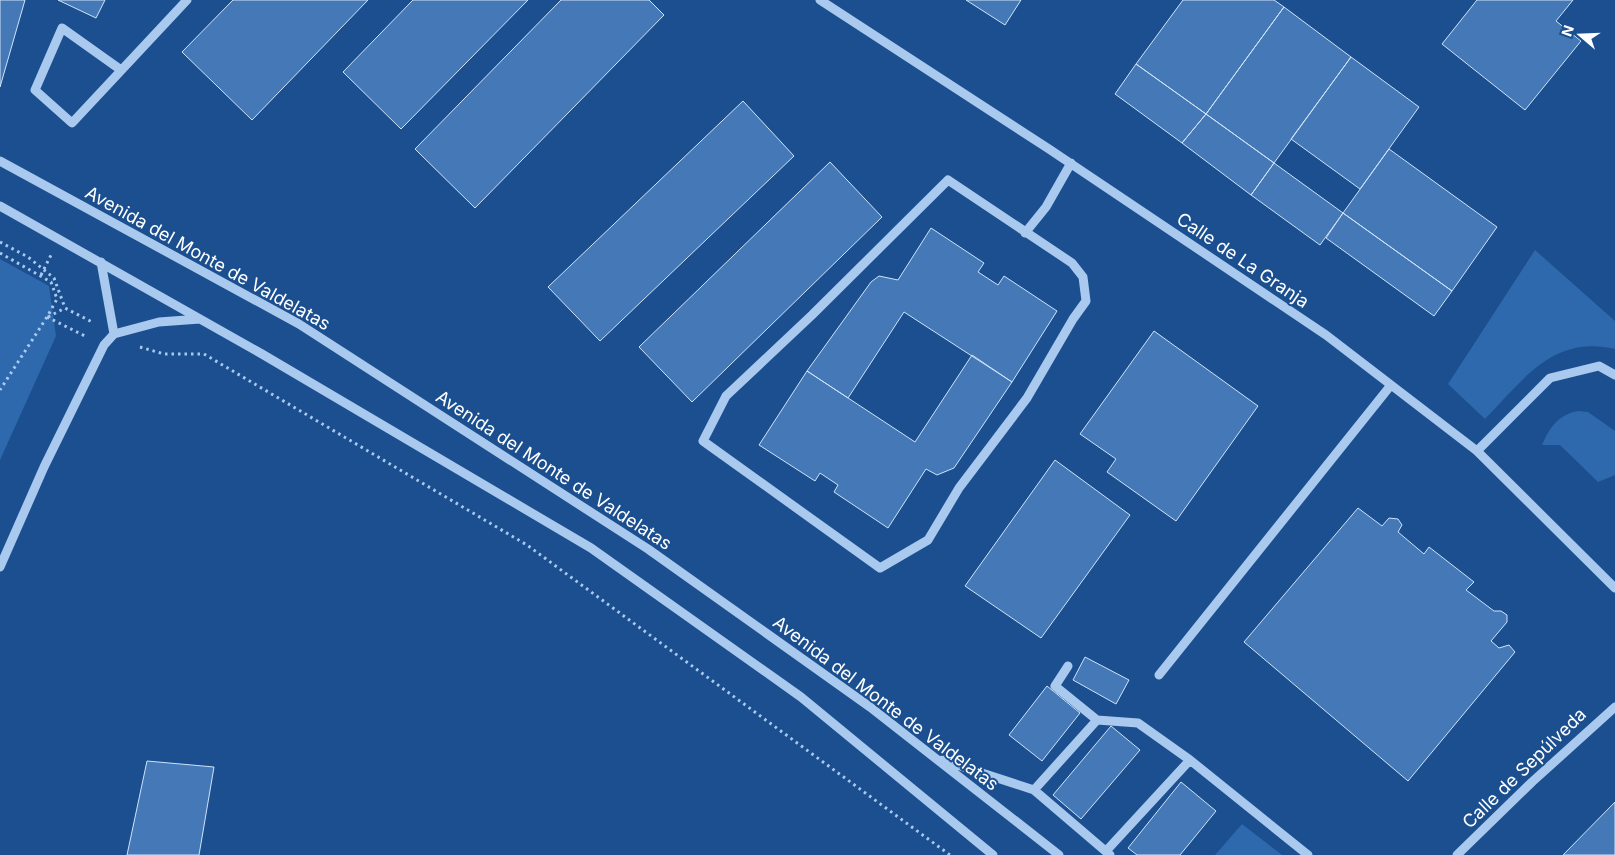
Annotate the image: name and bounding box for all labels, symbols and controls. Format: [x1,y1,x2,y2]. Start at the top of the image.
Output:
north arrow [1555,10,1605,60]
text: N [1557,23,1577,38]
street label: Avenida del Monte de Valdelatas [82,182,334,334]
street label: Calle de La Granja [1173,208,1313,312]
street label: Avenida del Monte de Valdelatas [432,386,676,554]
street label: Avenida del Monte de Valdelatas [769,611,1003,795]
street label: Calle de Sepúlveda [1458,704,1590,832]

